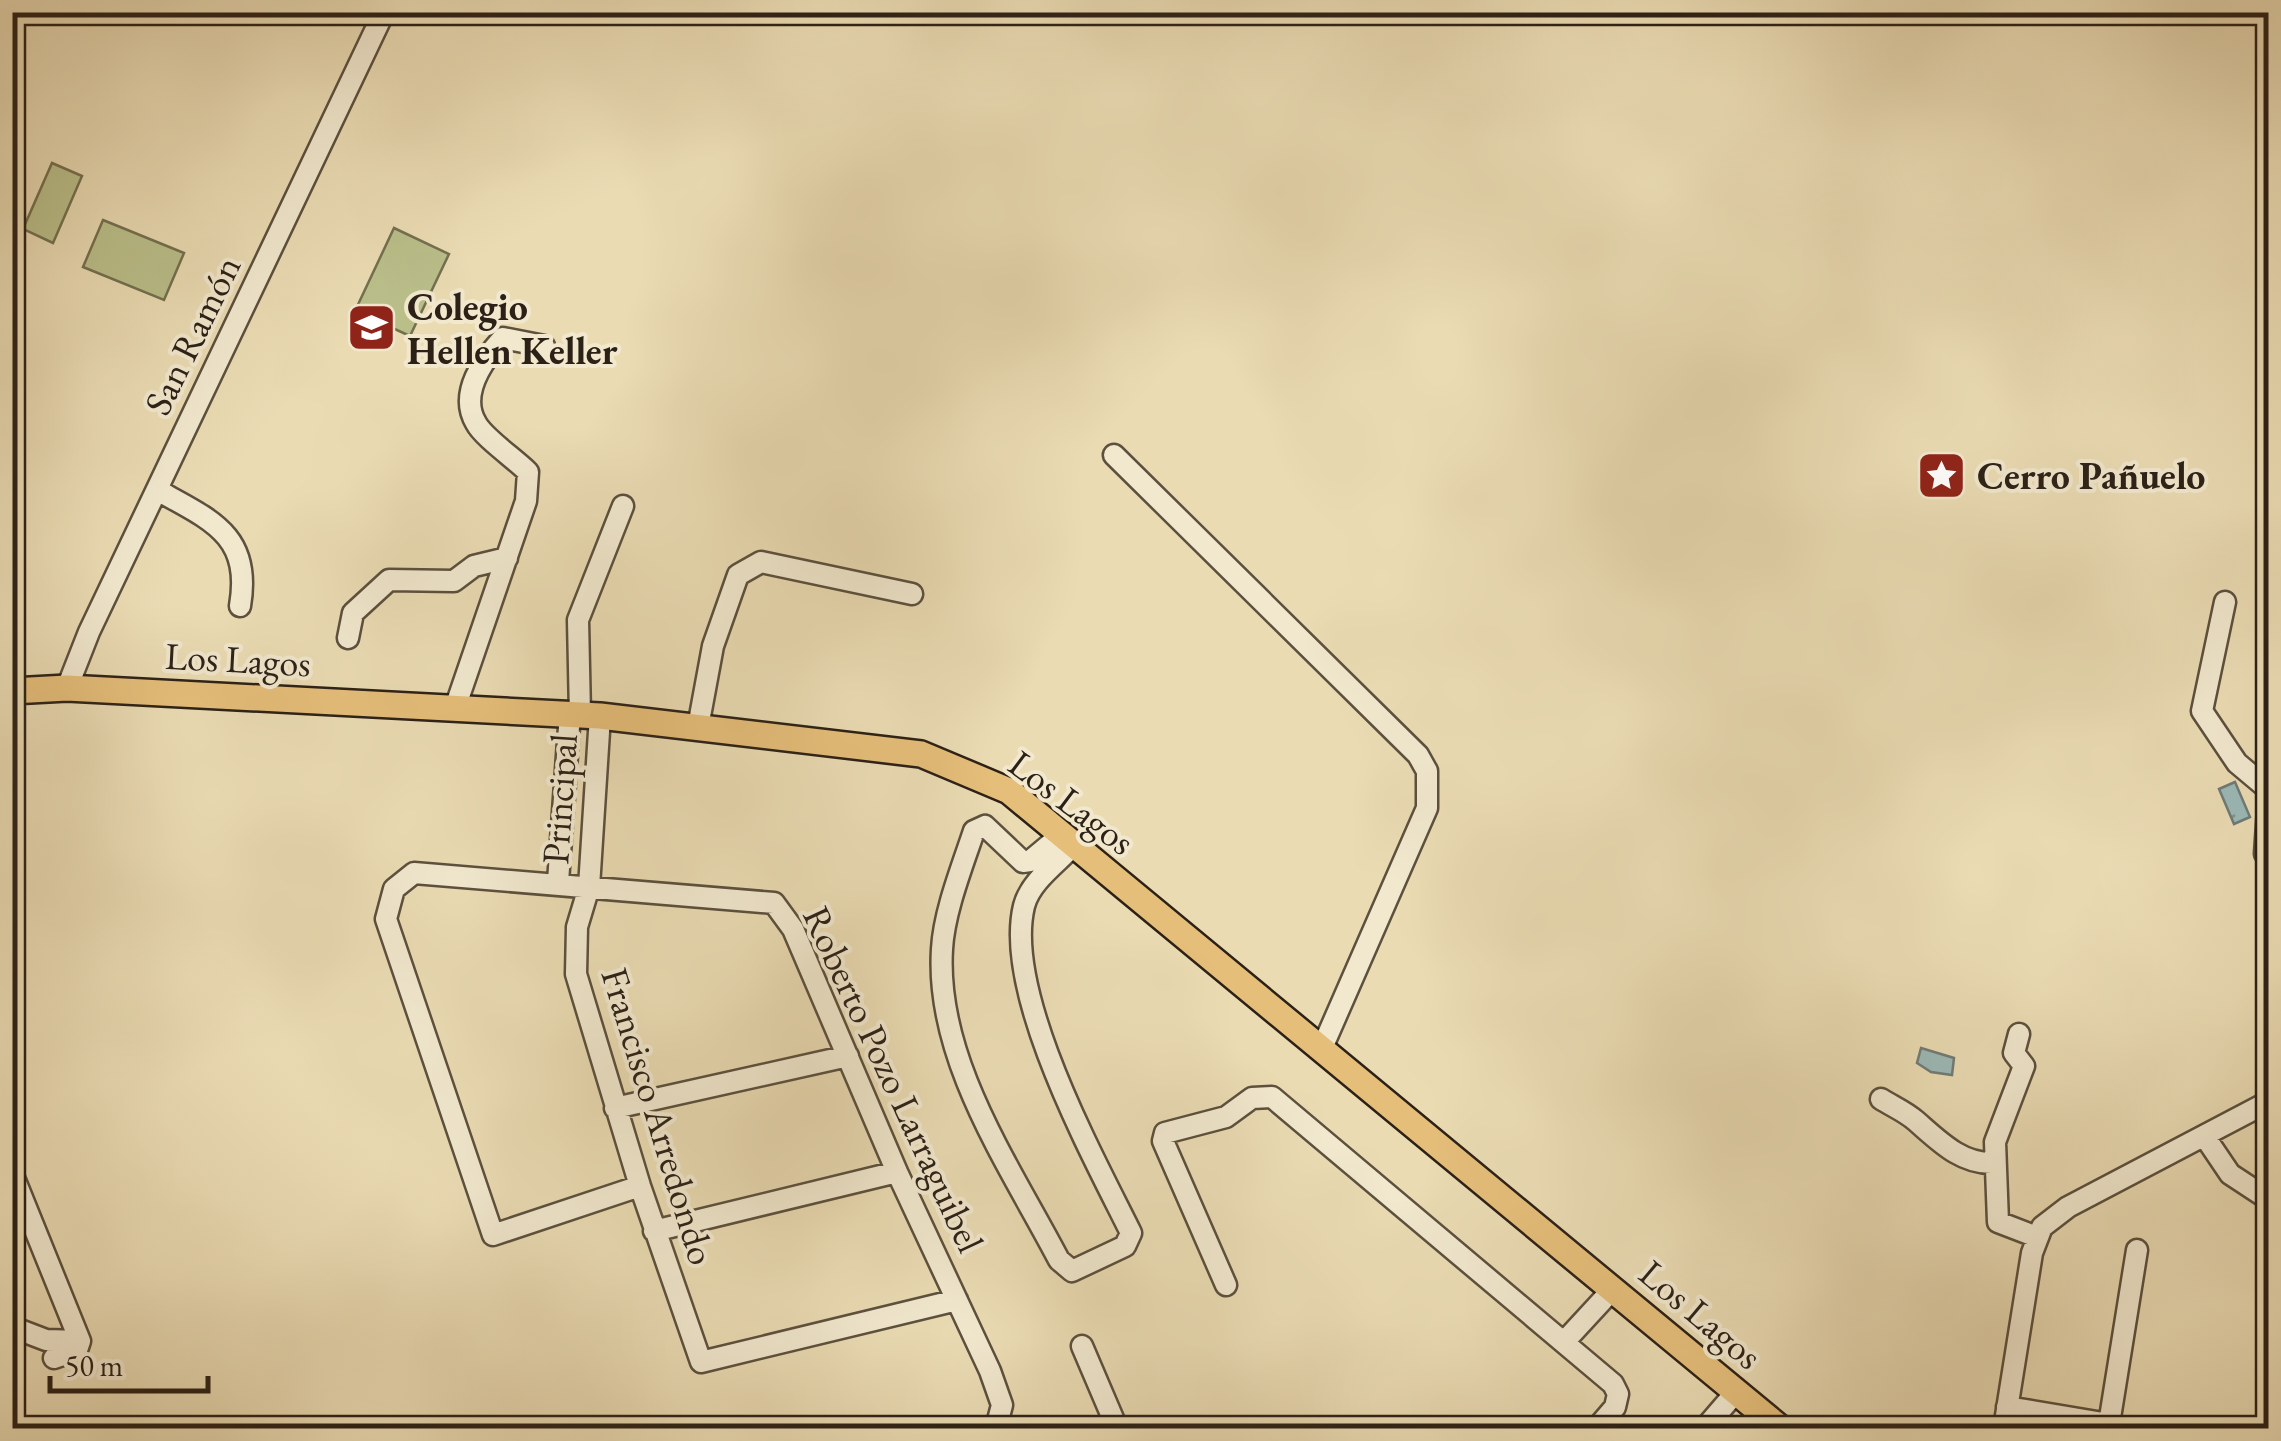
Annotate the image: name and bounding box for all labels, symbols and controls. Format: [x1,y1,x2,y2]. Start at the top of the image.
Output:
street label: San Ramón [132,247,252,423]
place label: Colegio Hellen Keller [407,282,618,375]
school or university icon: Colegio Hellen Keller [346,302,398,354]
place icon: Cerro Pañuelo [1916,449,1968,501]
place label: Cerro Pañuelo [1977,451,2205,500]
street label: Los Lagos [164,631,312,687]
street label: Principal [530,732,588,866]
street label: Los Lagos [999,739,1145,865]
street label: Roberto Pozo Larraguibel [792,898,996,1260]
street label: Francisco Arredondo [591,962,727,1270]
street label: Los Lagos [1629,1248,1773,1380]
scale bar [50,1331,208,1393]
text: 50 m [65,1346,123,1385]

